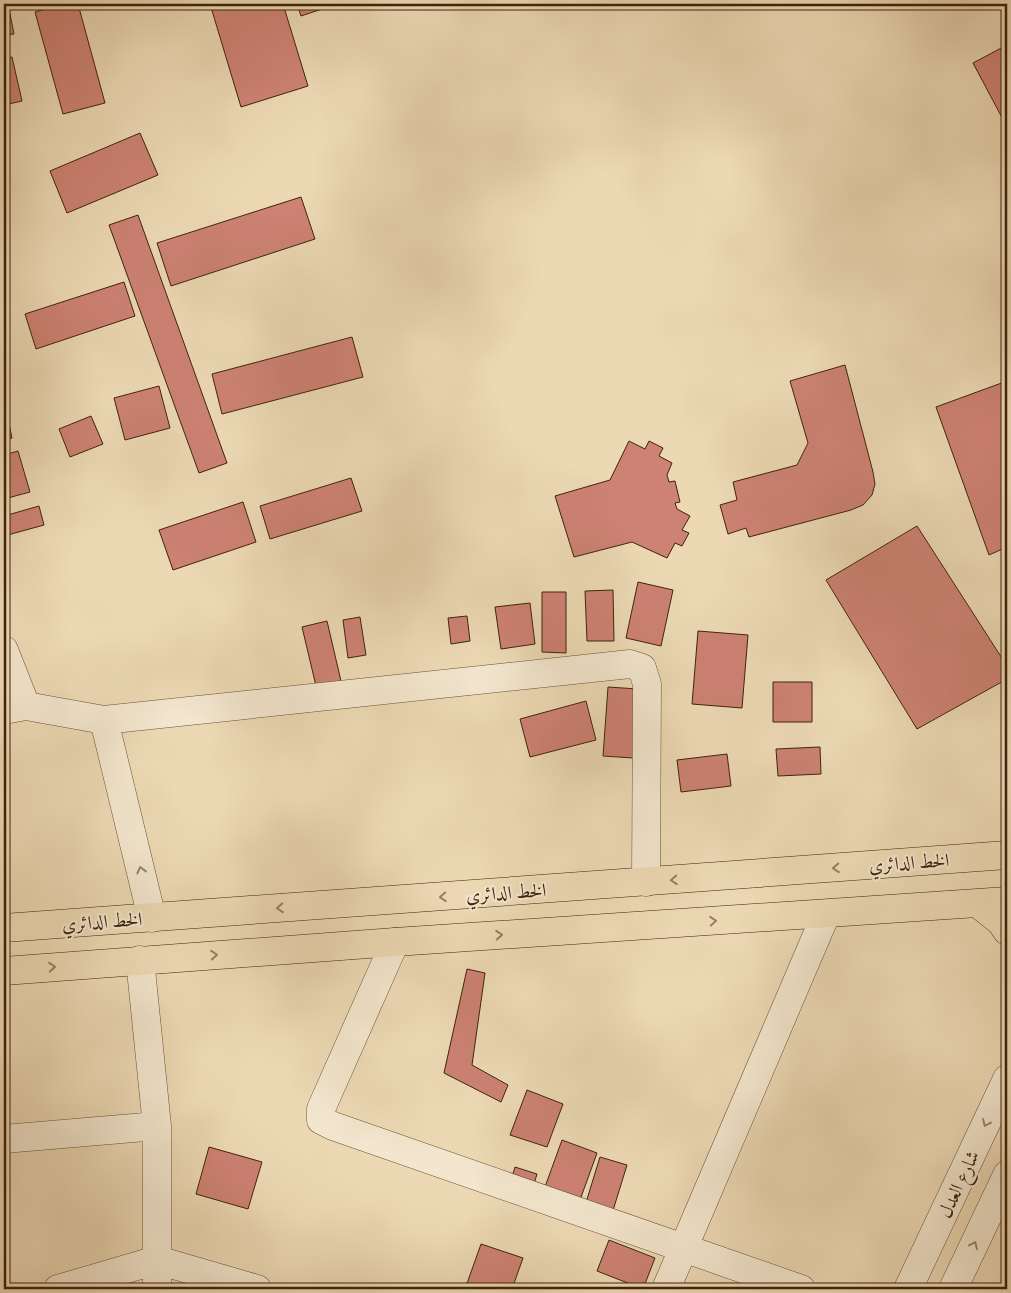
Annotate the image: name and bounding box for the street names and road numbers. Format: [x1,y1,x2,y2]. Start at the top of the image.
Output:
street label: الخط الدائري [868,845,950,881]
street label: الخط الدائري [465,875,547,911]
street label: الخط الدائري [61,904,143,940]
street label: شارع العدل [930,1145,988,1223]

